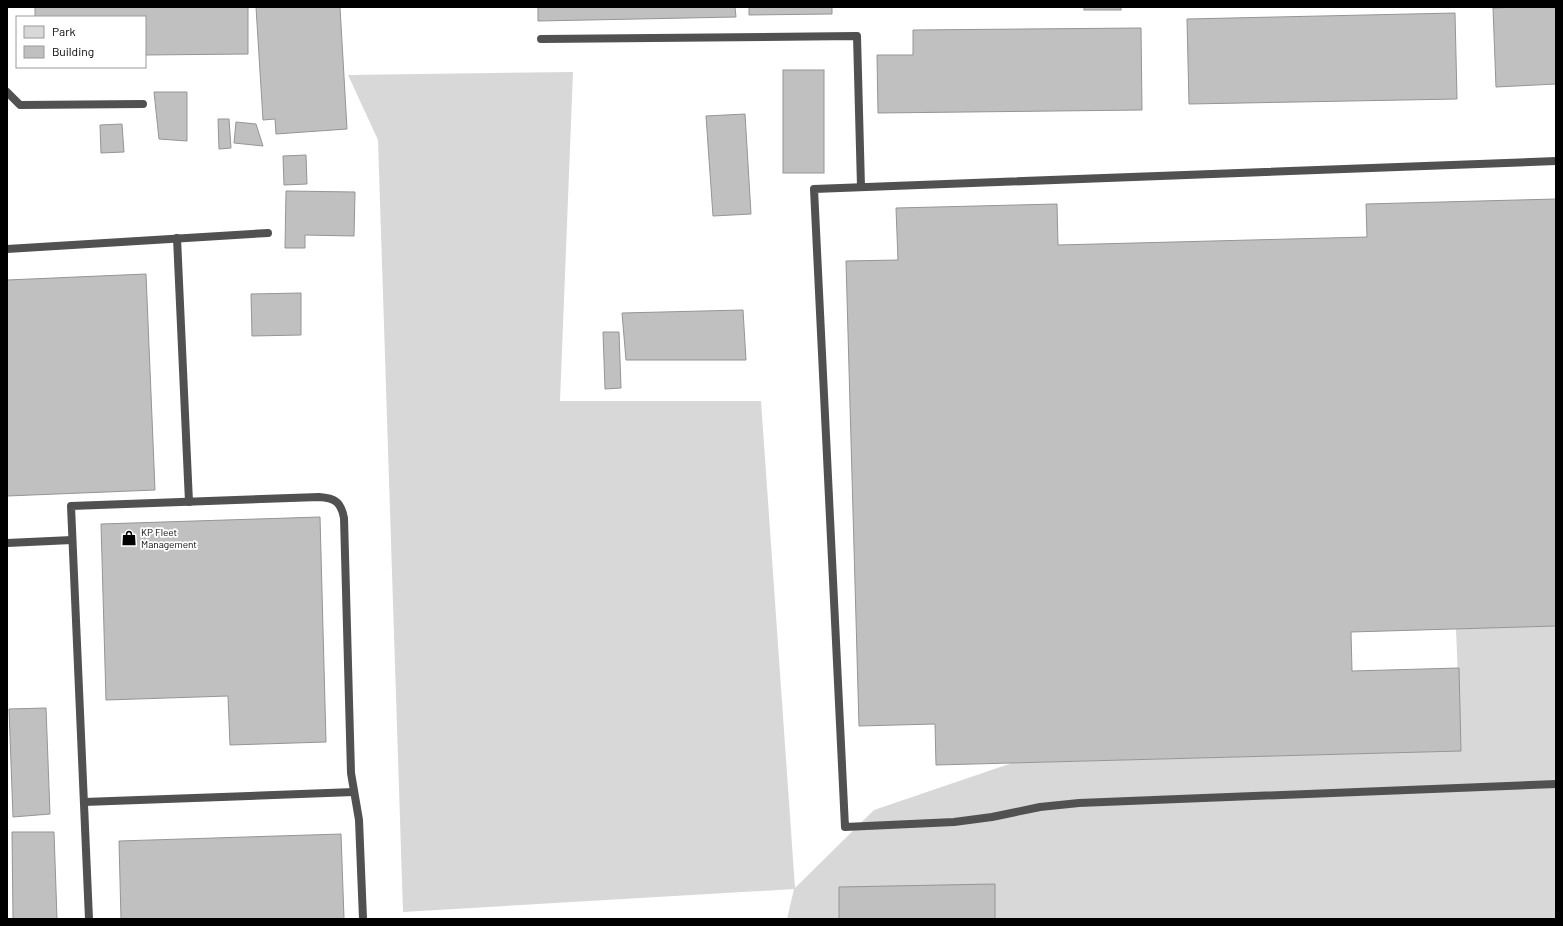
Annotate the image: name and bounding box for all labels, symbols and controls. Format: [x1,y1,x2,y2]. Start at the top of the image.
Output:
legend [16,16,146,68]
text: Park [52,24,76,38]
text: Building [52,44,94,58]
place label: KP Fleet Management [141,526,197,550]
shop icon: KP Fleet Management [120,529,138,547]

